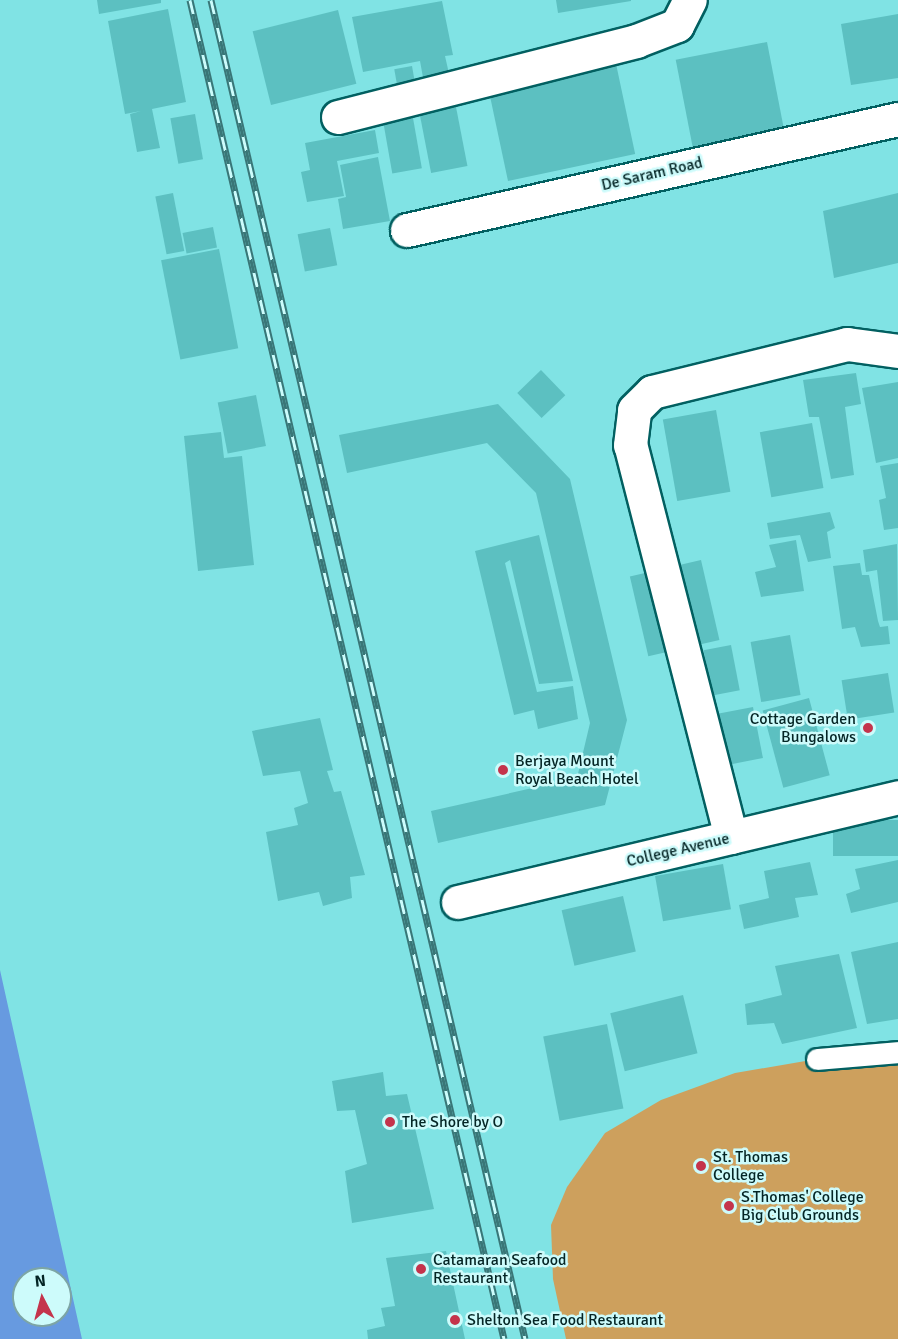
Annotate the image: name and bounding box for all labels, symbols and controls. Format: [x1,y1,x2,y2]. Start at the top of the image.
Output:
street label: De Saram Road [600,153,704,195]
place label: Cottage Garden Bungalows [750,709,856,747]
marker: Cottage Garden Bungalows [861,721,875,735]
place label: Berjaya Mount Royal Beach Hotel [515,751,639,789]
marker: Berjaya Mount Royal Beach Hotel [496,763,510,777]
street label: College Avenue [625,829,731,871]
place label: The Shore by O [402,1112,503,1132]
marker: The Shore by O [383,1115,397,1129]
place label: St. Thomas College [713,1147,788,1185]
marker: St. Thomas College [694,1159,708,1173]
place label: S.Thomas' College Big Club Grounds [741,1187,864,1225]
marker: S.Thomas' College Big Club Grounds [722,1199,736,1213]
place label: Catamaran Seafood Restaurant [433,1250,567,1288]
marker: Catamaran Seafood Restaurant [414,1262,428,1276]
north arrow [12,1267,72,1327]
text: N [34,1271,47,1292]
place label: Shelton Sea Food Restaurant [467,1310,663,1330]
marker: Shelton Sea Food Restaurant [448,1313,462,1327]

